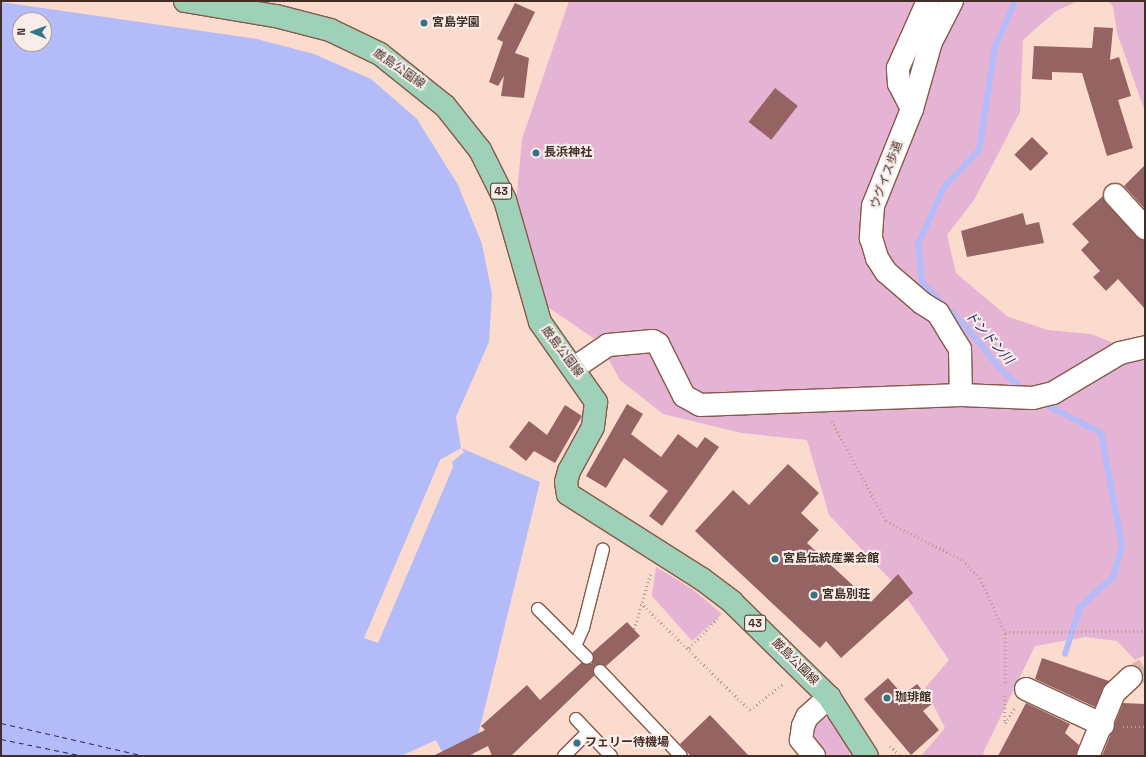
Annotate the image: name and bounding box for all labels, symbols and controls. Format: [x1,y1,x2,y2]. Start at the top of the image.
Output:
north arrow [12,12,52,52]
place label: 宮島学園 [432,16,480,30]
marker: 宮島学園 [419,18,429,28]
text: N [14,28,28,36]
street label: 厳島公園線 [370,46,428,92]
street label: ウグイス歩道 [868,139,906,211]
place label: 長浜神社 [544,146,592,160]
marker: 長浜神社 [531,148,541,158]
road number: 43 [490,182,512,200]
water label: ドンドン川 [962,308,1016,368]
street label: 厳島公園線 [538,324,586,380]
place label: 宮島伝統産業会館 [783,552,879,566]
marker: 宮島伝統産業会館 [770,554,780,564]
place label: 宮島別荘 [822,588,870,602]
marker: 宮島別荘 [809,590,819,600]
road number: 43 [744,614,766,632]
street label: 厳島公園線 [769,636,821,688]
place label: 珈琲館 [895,691,931,705]
marker: 珈琲館 [882,693,892,703]
place label: フェリー待機場 [585,736,669,750]
marker: フェリー待機場 [572,738,582,748]

